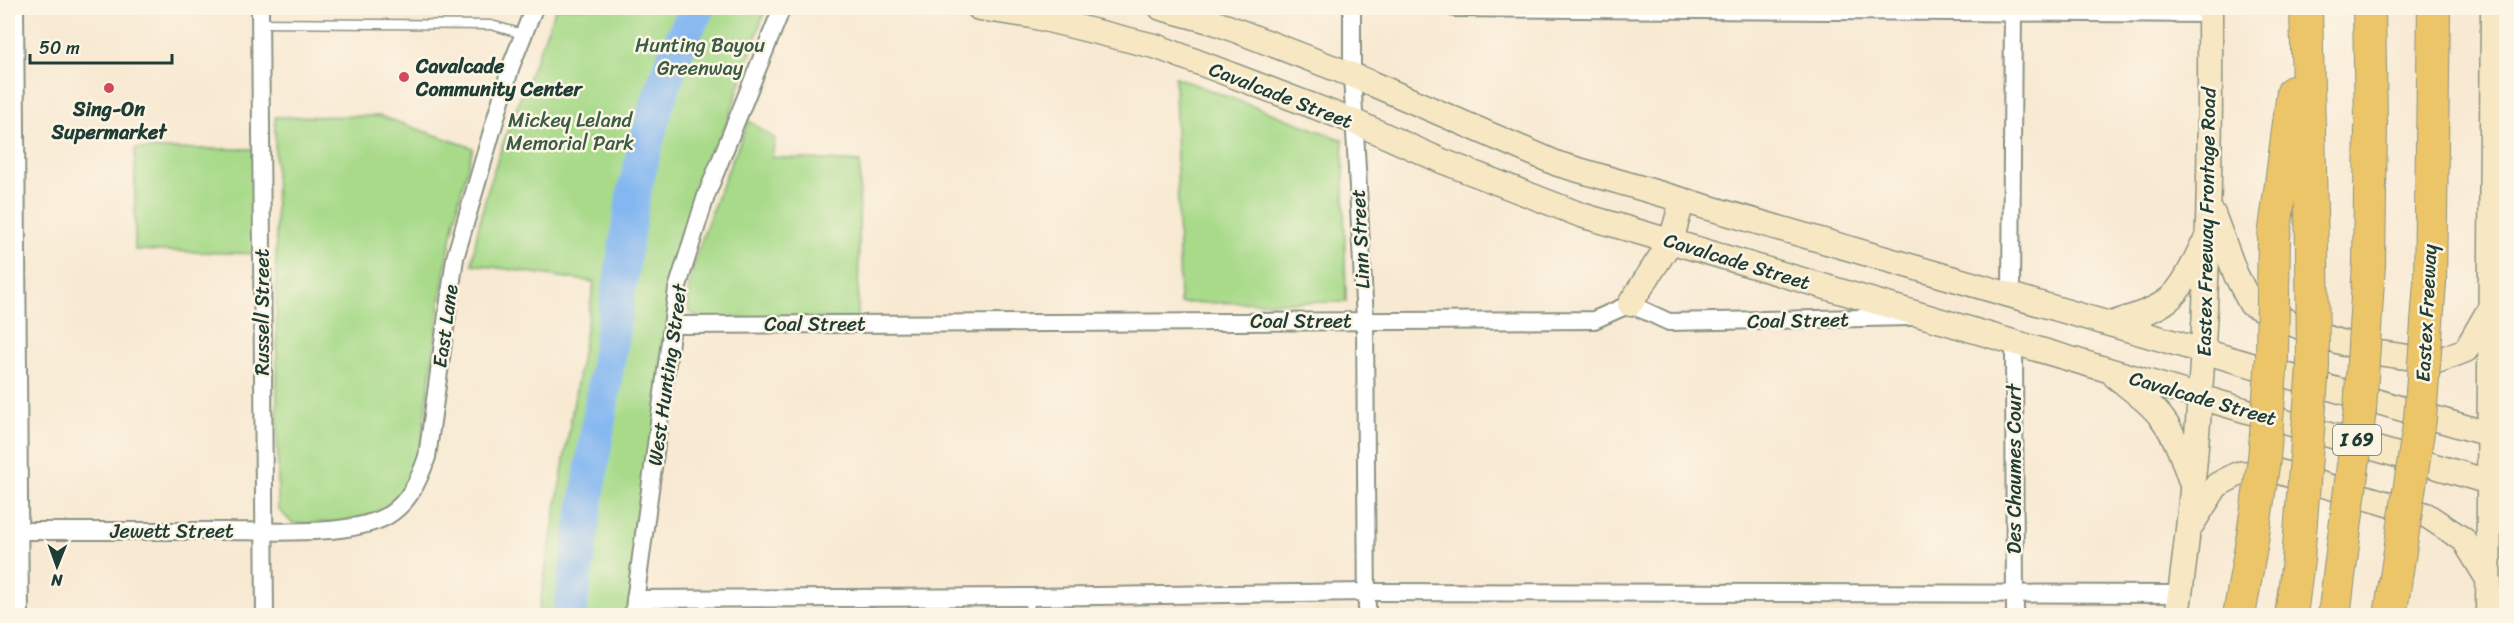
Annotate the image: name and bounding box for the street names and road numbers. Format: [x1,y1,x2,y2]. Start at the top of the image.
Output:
street label: Cavalcade Street [1204,52,1358,139]
street label: Eastex Freeway Frontage Road [2187,86,2226,357]
street label: Linn Street [1340,188,1381,290]
street label: Cavalcade Street [1659,223,1815,300]
street label: Eastex Freeway [2405,242,2448,383]
street label: Russell Street [245,248,280,375]
street label: West Hunting Street [637,281,698,468]
street label: East Lane [422,282,469,370]
street label: Coal Street [1747,302,1849,339]
street label: Coal Street [1250,304,1352,339]
street label: Coal Street [764,307,866,342]
street label: Cavalcade Street [2125,361,2281,436]
street label: Des Chaumes Court [1997,383,2032,554]
road number: I 69 [2333,425,2381,455]
street label: Jewett Street [109,514,234,549]

